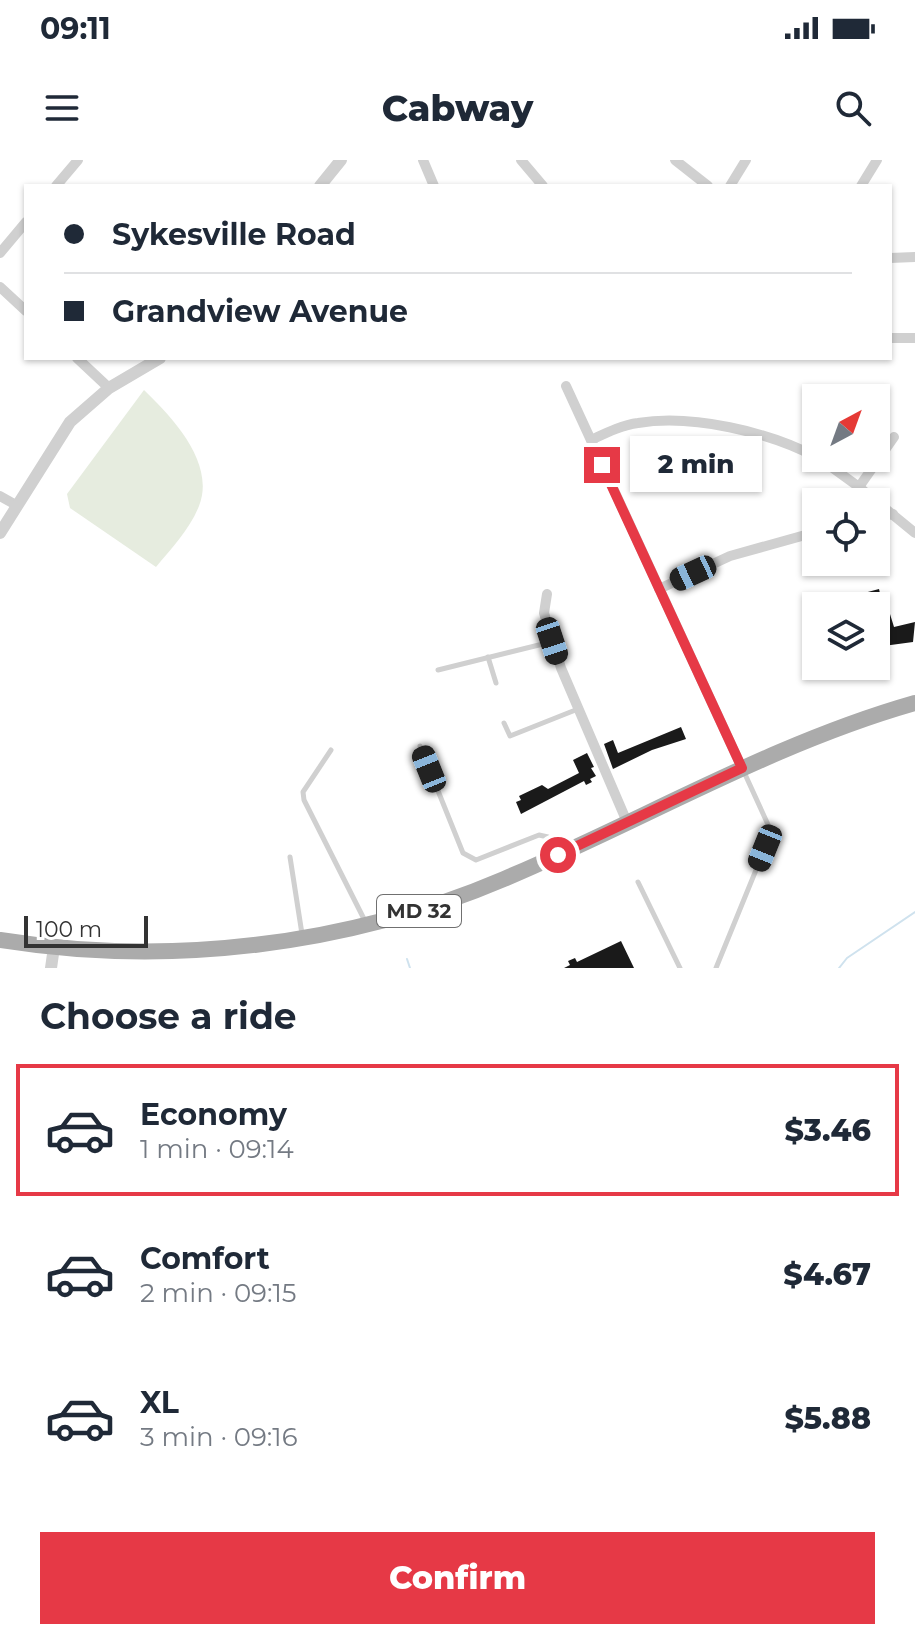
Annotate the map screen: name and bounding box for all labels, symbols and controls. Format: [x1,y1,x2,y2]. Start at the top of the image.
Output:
text: 09:11 [40,10,111,47]
icon: menu [40,86,84,130]
text: Cabway [382,86,533,130]
icon: search [831,86,875,130]
text: Sykesville Road [112,216,356,253]
text: Grandview Avenue [112,293,408,330]
north arrow [802,384,890,472]
map controls [802,384,890,680]
callout: 2 min [630,437,762,493]
route end [584,447,620,483]
text: 2 min [658,448,734,480]
button: locate [802,488,890,576]
car [666,552,720,594]
button: layers [802,592,890,680]
car [533,614,571,668]
car [409,742,449,796]
car [745,821,785,875]
route start [540,837,576,873]
road number: MD 32 [377,895,461,927]
scale bar [24,912,148,948]
text: 100 m [36,916,102,943]
text: Choose a ride [40,994,297,1038]
icon: car [44,1094,116,1166]
text: Economy [140,1096,287,1133]
text: $3.46 [784,1112,871,1149]
text: 1 min · 09:14 [140,1133,294,1165]
icon: car [44,1238,116,1310]
text: Comfort [140,1240,270,1277]
text: $4.67 [783,1256,871,1293]
text: 2 min · 09:15 [140,1277,297,1309]
icon: car [44,1382,116,1454]
text: XL [140,1384,179,1421]
text: $5.88 [784,1400,871,1437]
text: 3 min · 09:16 [140,1421,298,1453]
button: Confirm [40,1532,875,1624]

